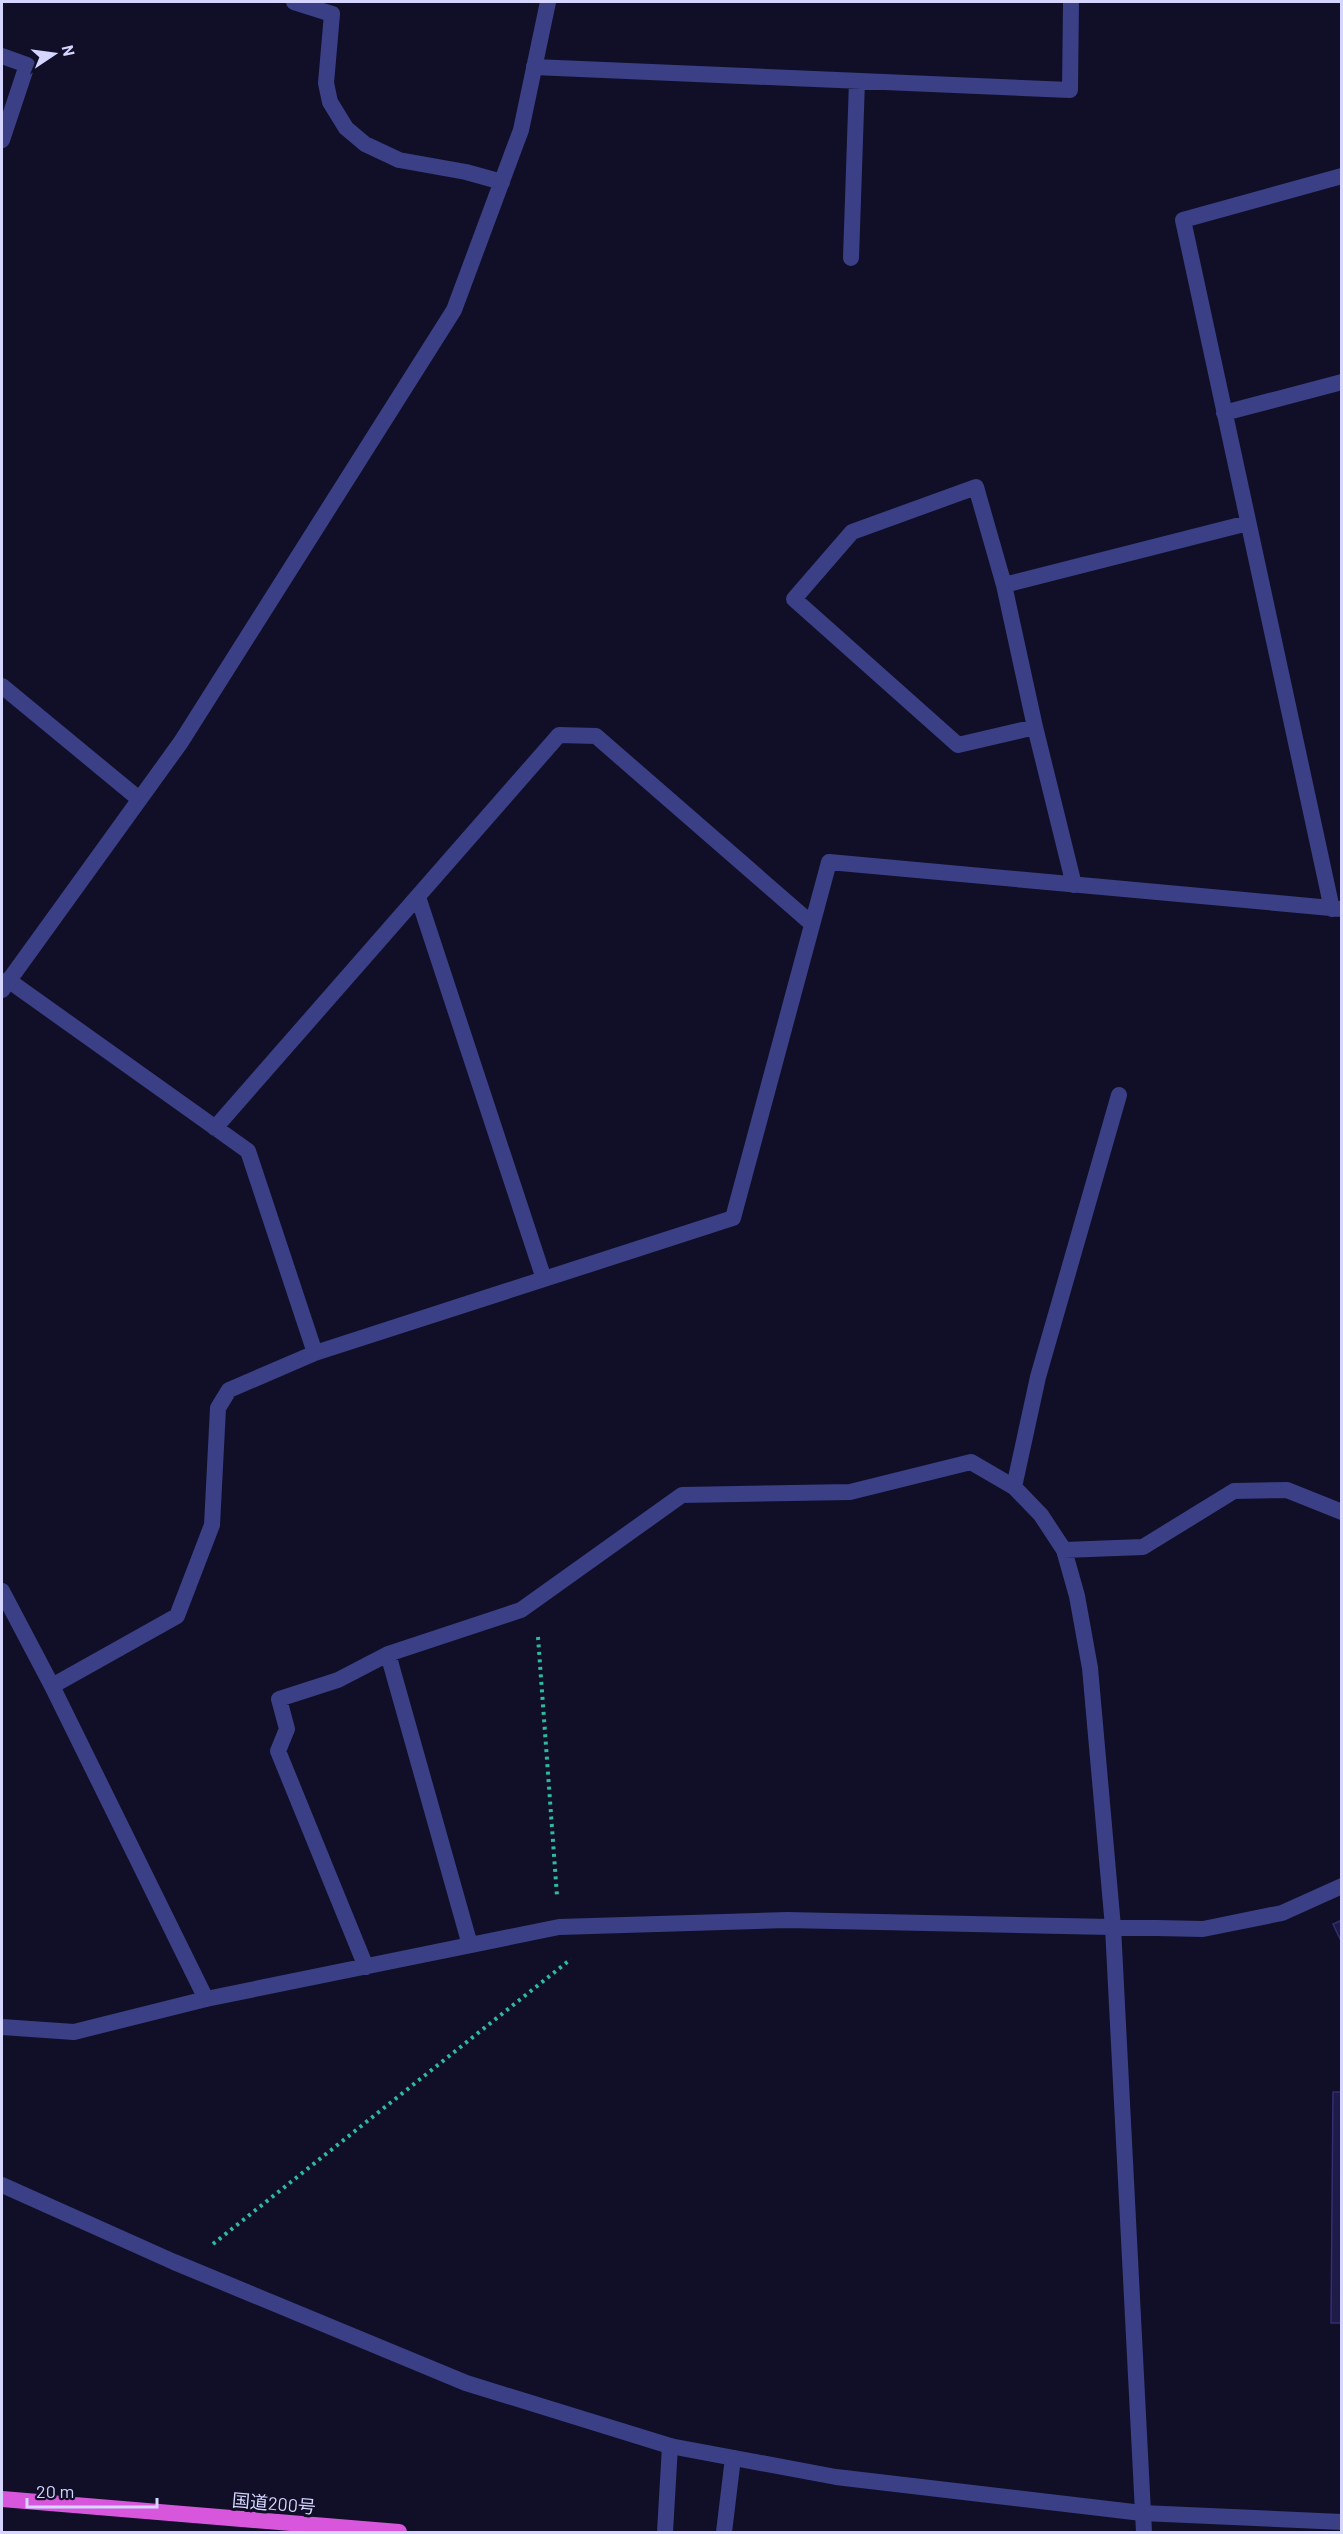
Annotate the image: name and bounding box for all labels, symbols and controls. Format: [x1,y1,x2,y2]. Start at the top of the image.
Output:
north arrow [24,24,84,84]
text: N [59,43,80,58]
scale bar [27,2471,158,2509]
text: 20 m [36,2480,74,2502]
street label: 国道200号 [231,2488,317,2518]

